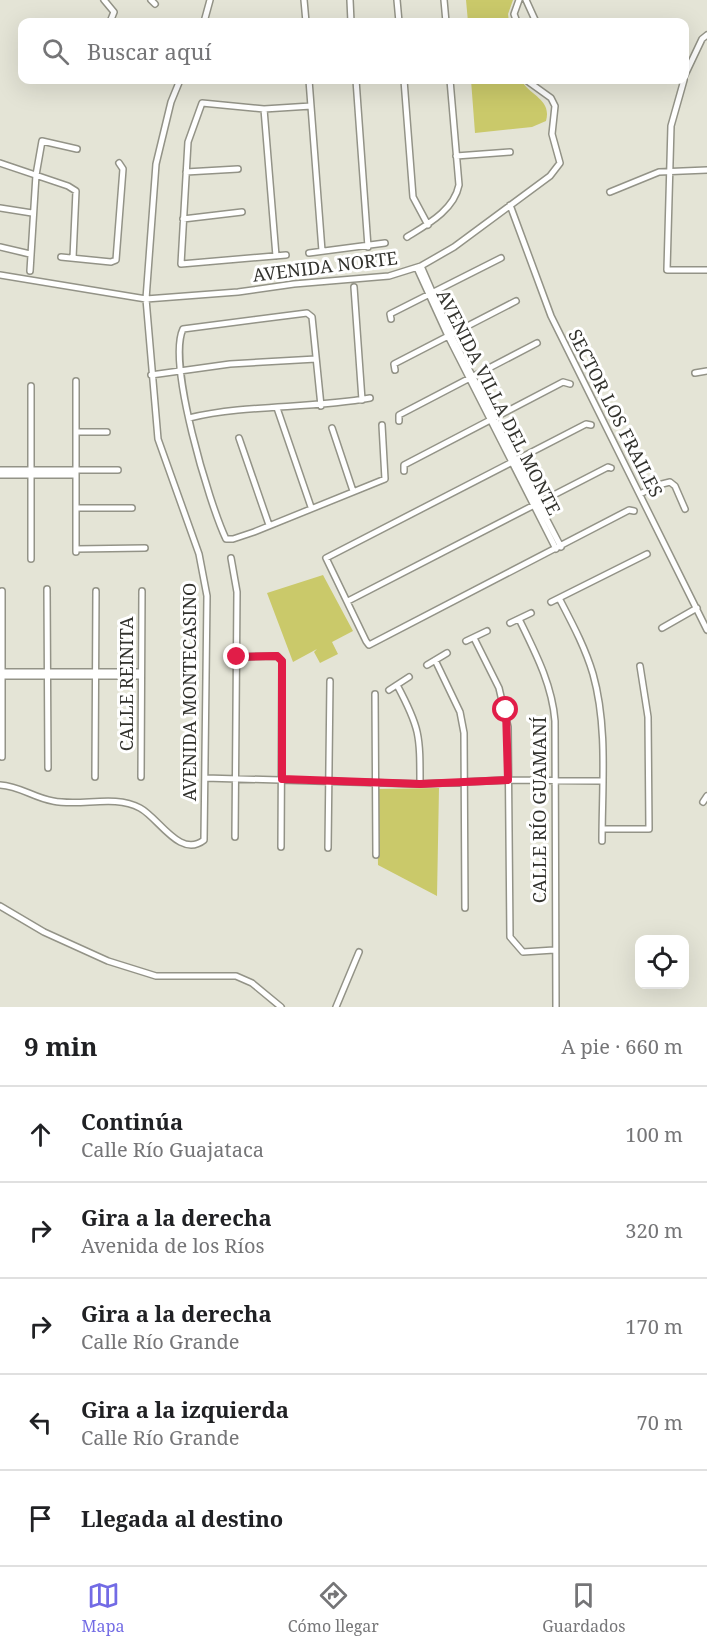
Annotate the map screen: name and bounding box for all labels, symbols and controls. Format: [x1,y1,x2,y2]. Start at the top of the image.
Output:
search box [18,18,689,84]
icon: search [39,35,72,68]
text: Buscar aquí [87,36,211,66]
street label: AVENIDA NORTE [251,245,399,287]
street label: AVENIDA VILLA DEL MONTE [432,285,566,519]
street label: SECTOR LOS FRAILES [563,325,669,501]
street label: AVENIDA MONTECASINO [177,583,201,801]
street label: CALLE REINITA [114,616,138,751]
route end [223,643,249,669]
route start [492,696,518,722]
street label: CALLE RÍO GUAMANÍ [527,717,551,903]
map controls [635,935,689,989]
button: locate [635,935,689,989]
text: 9 min [24,1028,98,1064]
text: A pie · 660 m [561,1033,683,1060]
text: Continúa [81,1106,183,1136]
icon: ahead [24,1118,57,1151]
text: 100 m [625,1121,683,1148]
text: Calle Río Guajataca [81,1136,264,1163]
text: Gira a la derecha [81,1202,272,1232]
icon: right [24,1214,57,1247]
text: 320 m [625,1217,683,1244]
text: Avenida de los Ríos [81,1232,264,1259]
text: Gira a la derecha [81,1298,272,1328]
icon: right [24,1310,57,1343]
text: 170 m [625,1313,683,1340]
text: Calle Río Grande [81,1328,240,1355]
text: Gira a la izquierda [81,1394,289,1424]
icon: left [24,1406,57,1439]
text: 70 m [637,1409,683,1436]
text: Calle Río Grande [81,1424,240,1451]
icon: arrive [24,1502,57,1535]
text: Llegada al destino [81,1503,283,1533]
tab: Mapa [82,1579,124,1637]
tab: Cómo llegar [288,1579,379,1637]
tab: Guardados [542,1579,625,1637]

